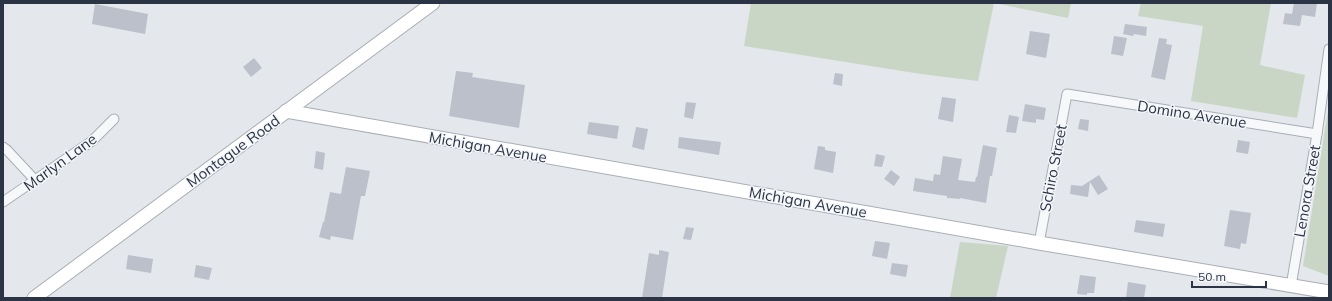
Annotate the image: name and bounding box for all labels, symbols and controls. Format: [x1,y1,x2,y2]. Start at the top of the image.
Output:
street label: Domino Avenue [1136,96,1248,132]
street label: Montague Road [183,111,283,191]
street label: Schiro Street [1035,123,1071,213]
street label: Michigan Avenue [428,127,548,167]
street label: Marlyn Lane [20,129,100,195]
street label: Lenora Street [1290,143,1324,239]
street label: Michigan Avenue [748,182,868,222]
scale bar [1192,263,1266,289]
text: 50 m [1198,269,1226,284]

